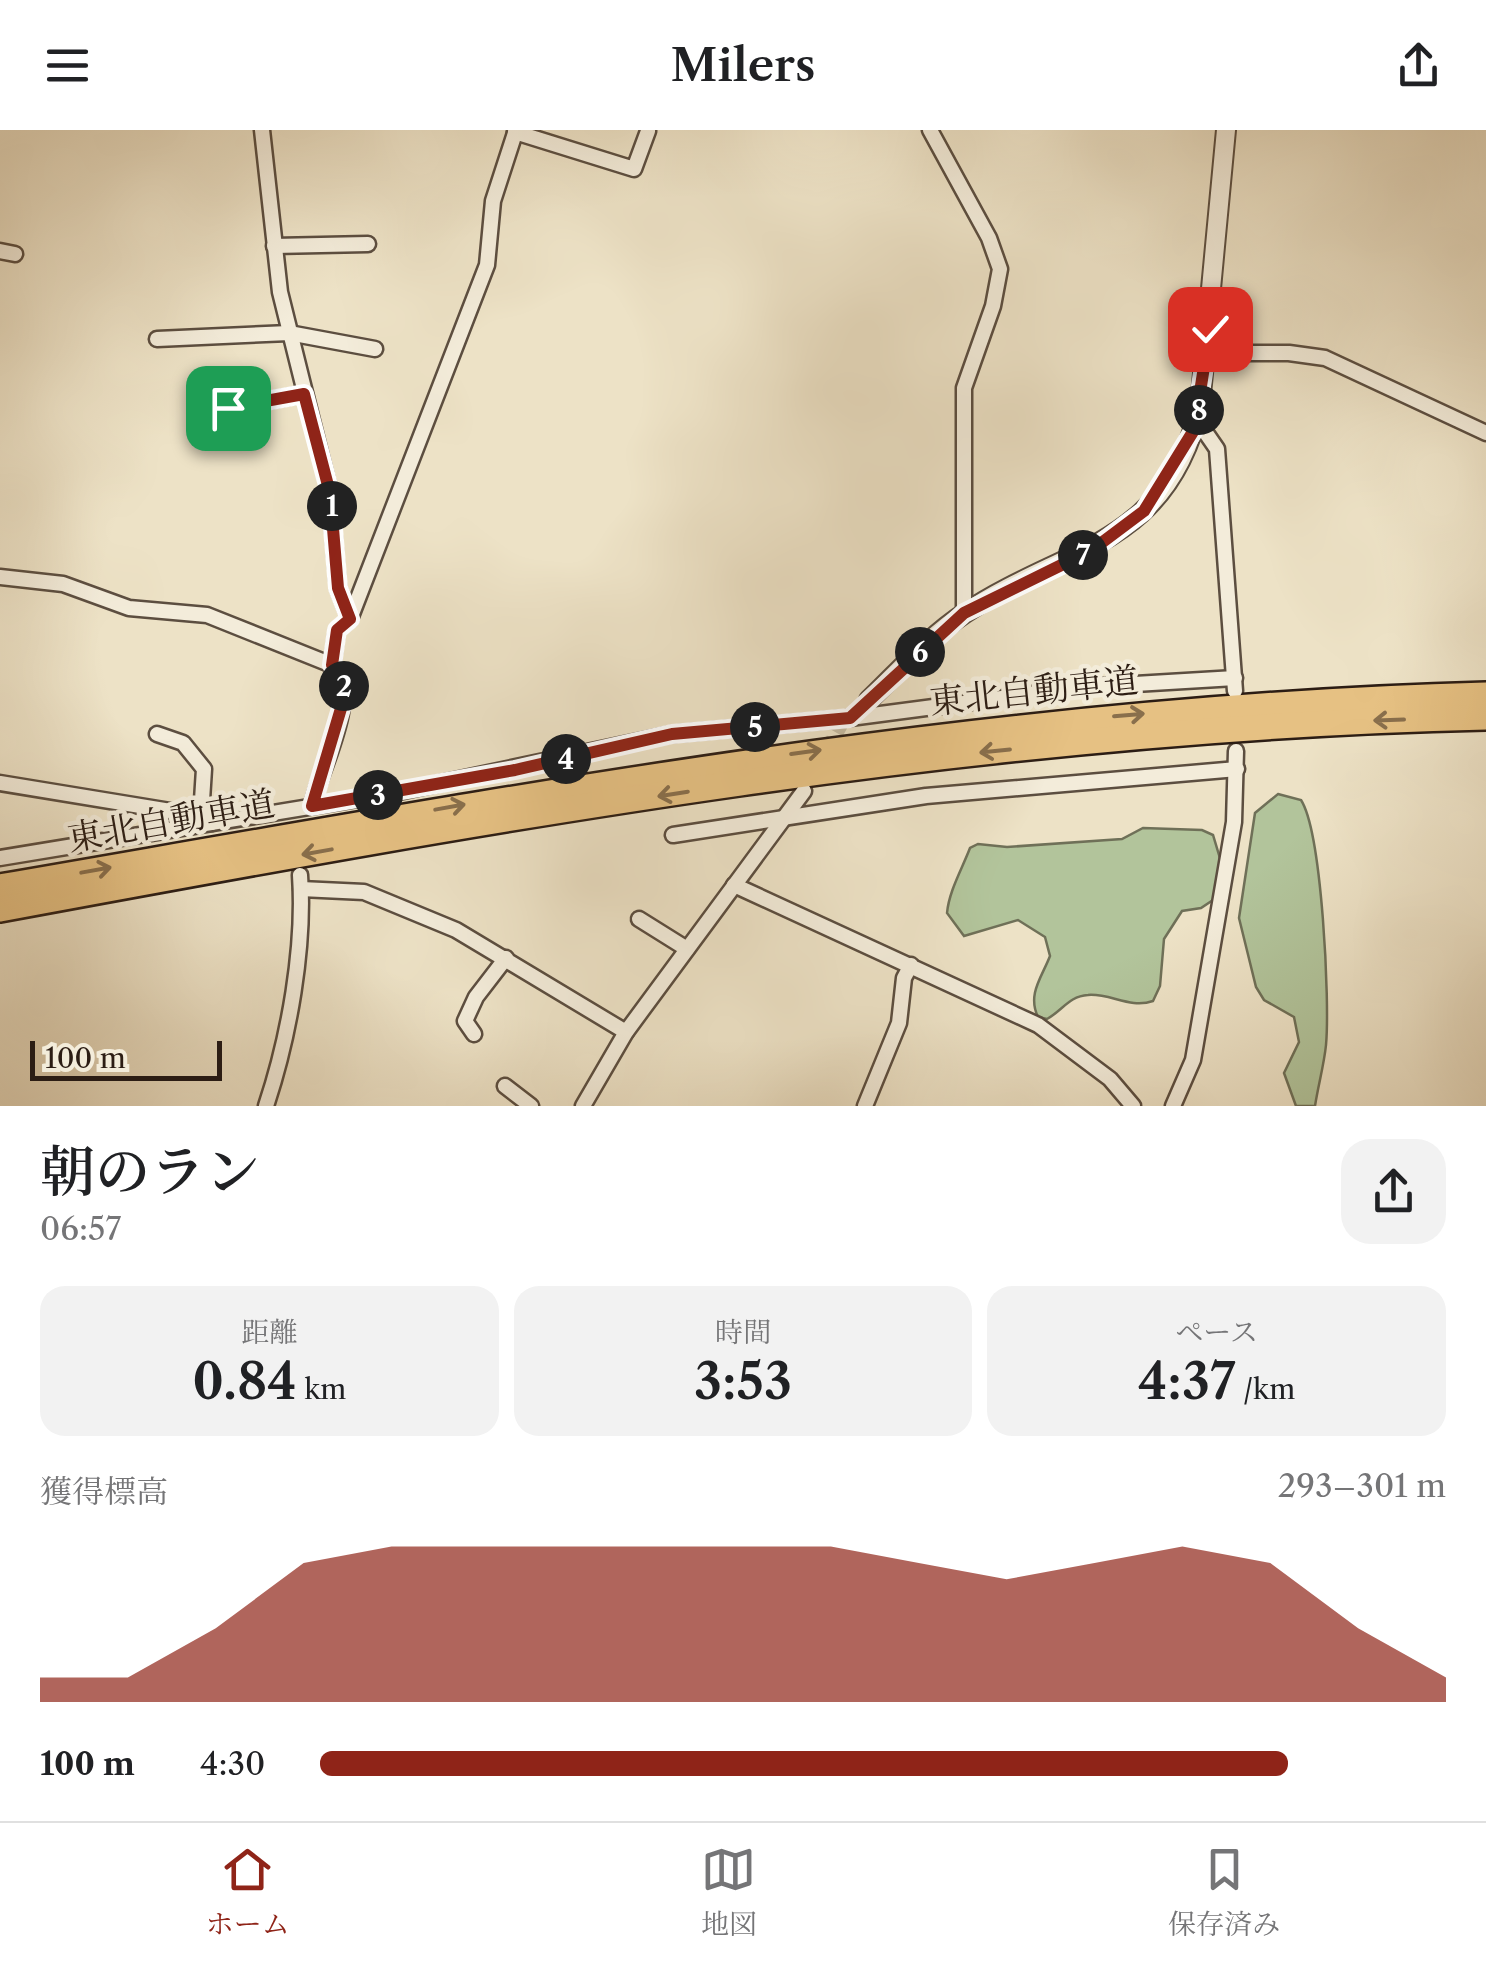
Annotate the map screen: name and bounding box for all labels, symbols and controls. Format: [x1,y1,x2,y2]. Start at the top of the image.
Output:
text: Milers [670,37,816,93]
icon: menu [40,38,95,93]
icon: share [1391,38,1446,93]
pin [1168,287,1253,372]
icon: check [1183,302,1238,357]
pin [186,366,271,451]
icon: arrive [201,381,256,436]
pin: 8 [1174,385,1224,435]
text: 8 [1190,393,1208,427]
pin: 1 [307,481,357,531]
text: 1 [326,489,338,523]
pin: 7 [1058,530,1108,580]
text: 7 [1076,538,1090,572]
pin: 6 [895,627,945,677]
text: 6 [912,635,928,669]
street label: 東北自動車道 [927,658,1141,723]
pin: 2 [319,661,369,711]
text: 2 [336,669,352,703]
pin: 5 [730,702,780,752]
one-way arrow [1113,706,1145,725]
text: 5 [747,710,763,744]
one-way arrow [1373,710,1405,729]
pin: 4 [541,734,591,784]
text: 4 [558,742,574,776]
one-way arrow [979,742,1011,761]
one-way arrow [790,743,822,761]
pin: 3 [353,770,403,820]
text: 3 [370,778,386,812]
street label: 東北自動車道 [64,781,278,860]
one-way arrow [657,785,689,804]
one-way arrow [434,797,466,816]
one-way arrow [302,843,334,862]
one-way arrow [79,859,111,878]
scale bar [30,1036,222,1080]
text: 100 m [45,1041,126,1075]
text: 朝のラン [40,1138,260,1205]
button: share [1341,1139,1446,1244]
text: 06:57 [40,1209,121,1248]
text: 距離 [241,1315,297,1349]
text: 時間 [715,1315,771,1349]
text: ペース [1175,1315,1258,1349]
text: 0.84 [192,1350,297,1412]
text: 3:53 [694,1350,792,1412]
text: 4:37 [1138,1350,1236,1412]
text: km [297,1372,346,1406]
text: /km [1236,1372,1295,1406]
text: 293–301 m [1278,1466,1446,1505]
text: 獲得標高 [40,1472,168,1511]
text: 100 m [40,1744,135,1783]
text: 4:30 [200,1744,265,1783]
tab: ホーム [206,1842,290,1942]
tab: 地図 [701,1842,757,1942]
tab: 保存済み [1168,1842,1280,1942]

